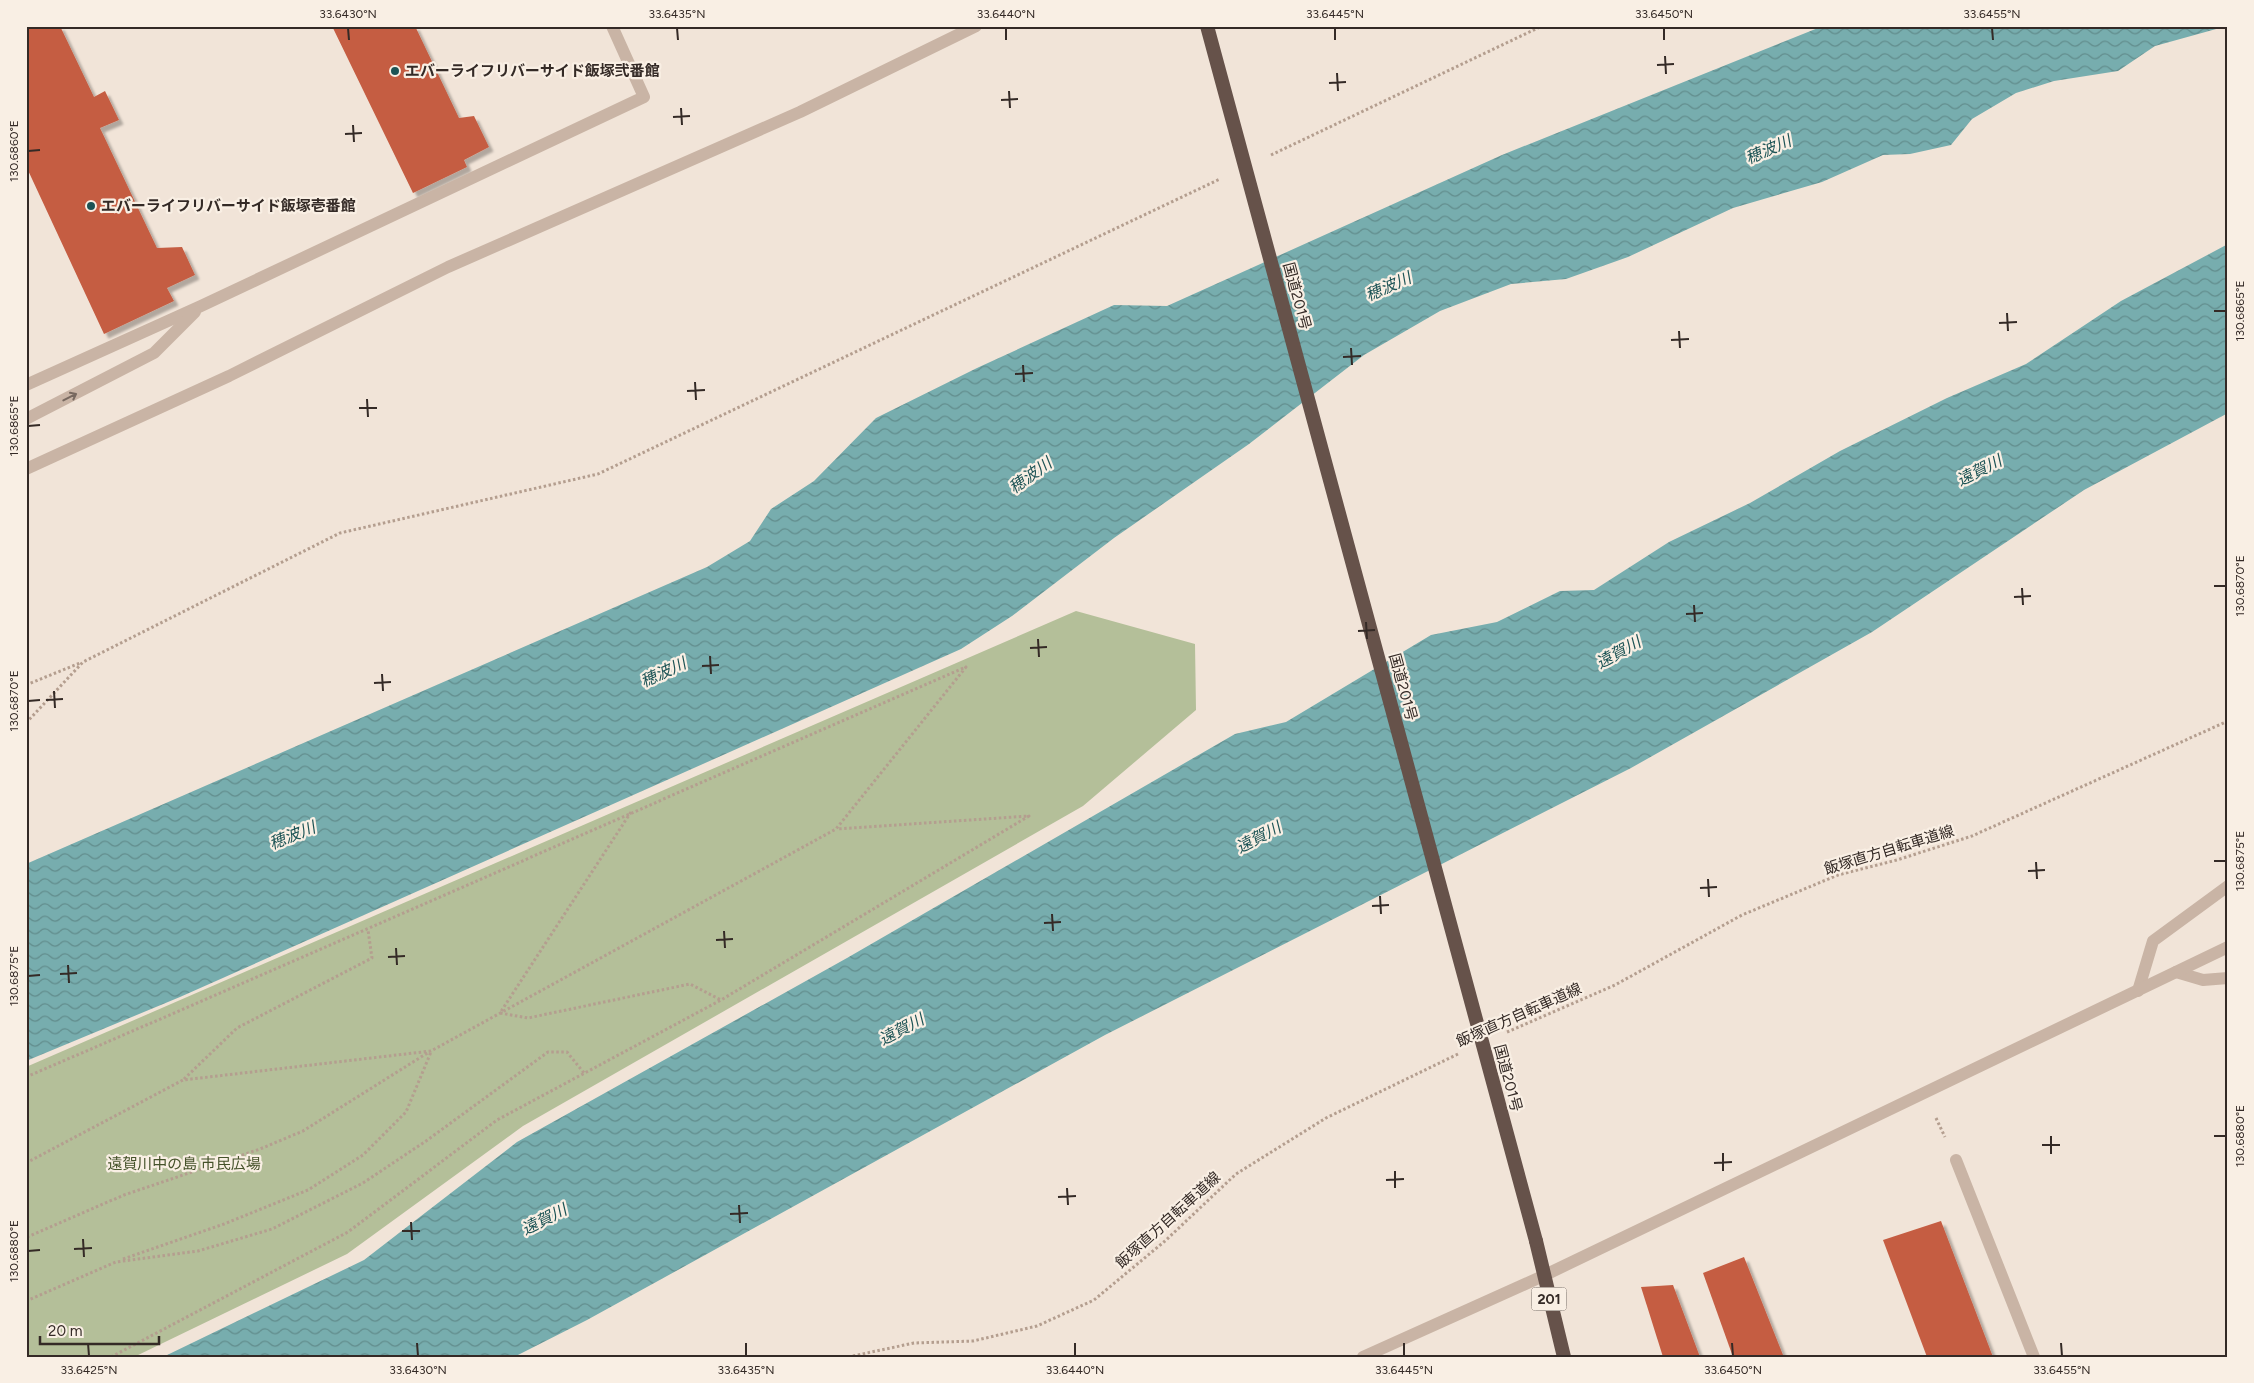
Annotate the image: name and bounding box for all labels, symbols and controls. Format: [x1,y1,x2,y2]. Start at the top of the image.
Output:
text: 33.6430°N [319,7,377,21]
text: 33.6435°N [649,7,705,21]
text: 33.6440°N [977,7,1035,21]
text: 33.6445°N [1306,7,1364,21]
text: 33.6450°N [1635,7,1693,21]
text: 33.6455°N [1963,7,2021,21]
place label: エバーライフリバーサイド飯塚弐番館 [405,62,660,80]
marker: エバーライフリバーサイド飯塚弐番館 [389,65,401,77]
text: 130.6860°E [7,120,21,182]
water label: 穂波川 [1742,130,1796,168]
place label: エバーライフリバーサイド飯塚壱番館 [101,197,356,215]
marker: エバーライフリバーサイド飯塚壱番館 [85,200,97,212]
street label: 国道201号 [1279,260,1315,332]
water label: 穂波川 [1362,267,1416,305]
text: 130.6865°E [2233,280,2247,342]
one-way arrow [62,392,77,402]
text: 130.6865°E [7,395,21,457]
water label: 遠賀川 [1954,450,2007,490]
water label: 穂波川 [1005,452,1057,497]
text: 130.6870°E [2233,555,2247,617]
water label: 遠賀川 [1593,632,1646,672]
street label: 国道201号 [1385,651,1421,723]
water label: 穂波川 [637,653,691,691]
text: 130.6870°E [7,670,21,732]
water label: 穂波川 [266,817,320,853]
water label: 遠賀川 [1233,817,1286,857]
street label: 飯塚直方自転車道線 [1822,822,1956,878]
text: 130.6875°E [2233,831,2247,891]
text: 130.6875°E [7,946,21,1006]
street label: 飯塚直方自転車道線 [1454,979,1584,1051]
water label: 遠賀川 [876,1009,929,1049]
street label: 国道201号 [1490,1042,1526,1114]
text: 130.6880°E [2233,1105,2247,1167]
park label: 遠賀川中の島 市民広場 [107,1155,261,1173]
street label: 飯塚直方自転車道線 [1112,1168,1224,1272]
water label: 遠賀川 [519,1199,572,1239]
text: 130.6880°E [7,1220,21,1282]
road number: 201 [1532,1288,1566,1310]
scale bar [40,1313,159,1345]
text: 20 m [48,1322,82,1340]
text: 33.6425°N [60,1363,118,1377]
text: 33.6430°N [389,1363,447,1377]
text: 33.6435°N [718,1363,774,1377]
text: 33.6440°N [1046,1363,1104,1377]
text: 33.6445°N [1375,1363,1433,1377]
text: 33.6450°N [1704,1363,1762,1377]
text: 33.6455°N [2033,1363,2091,1377]

